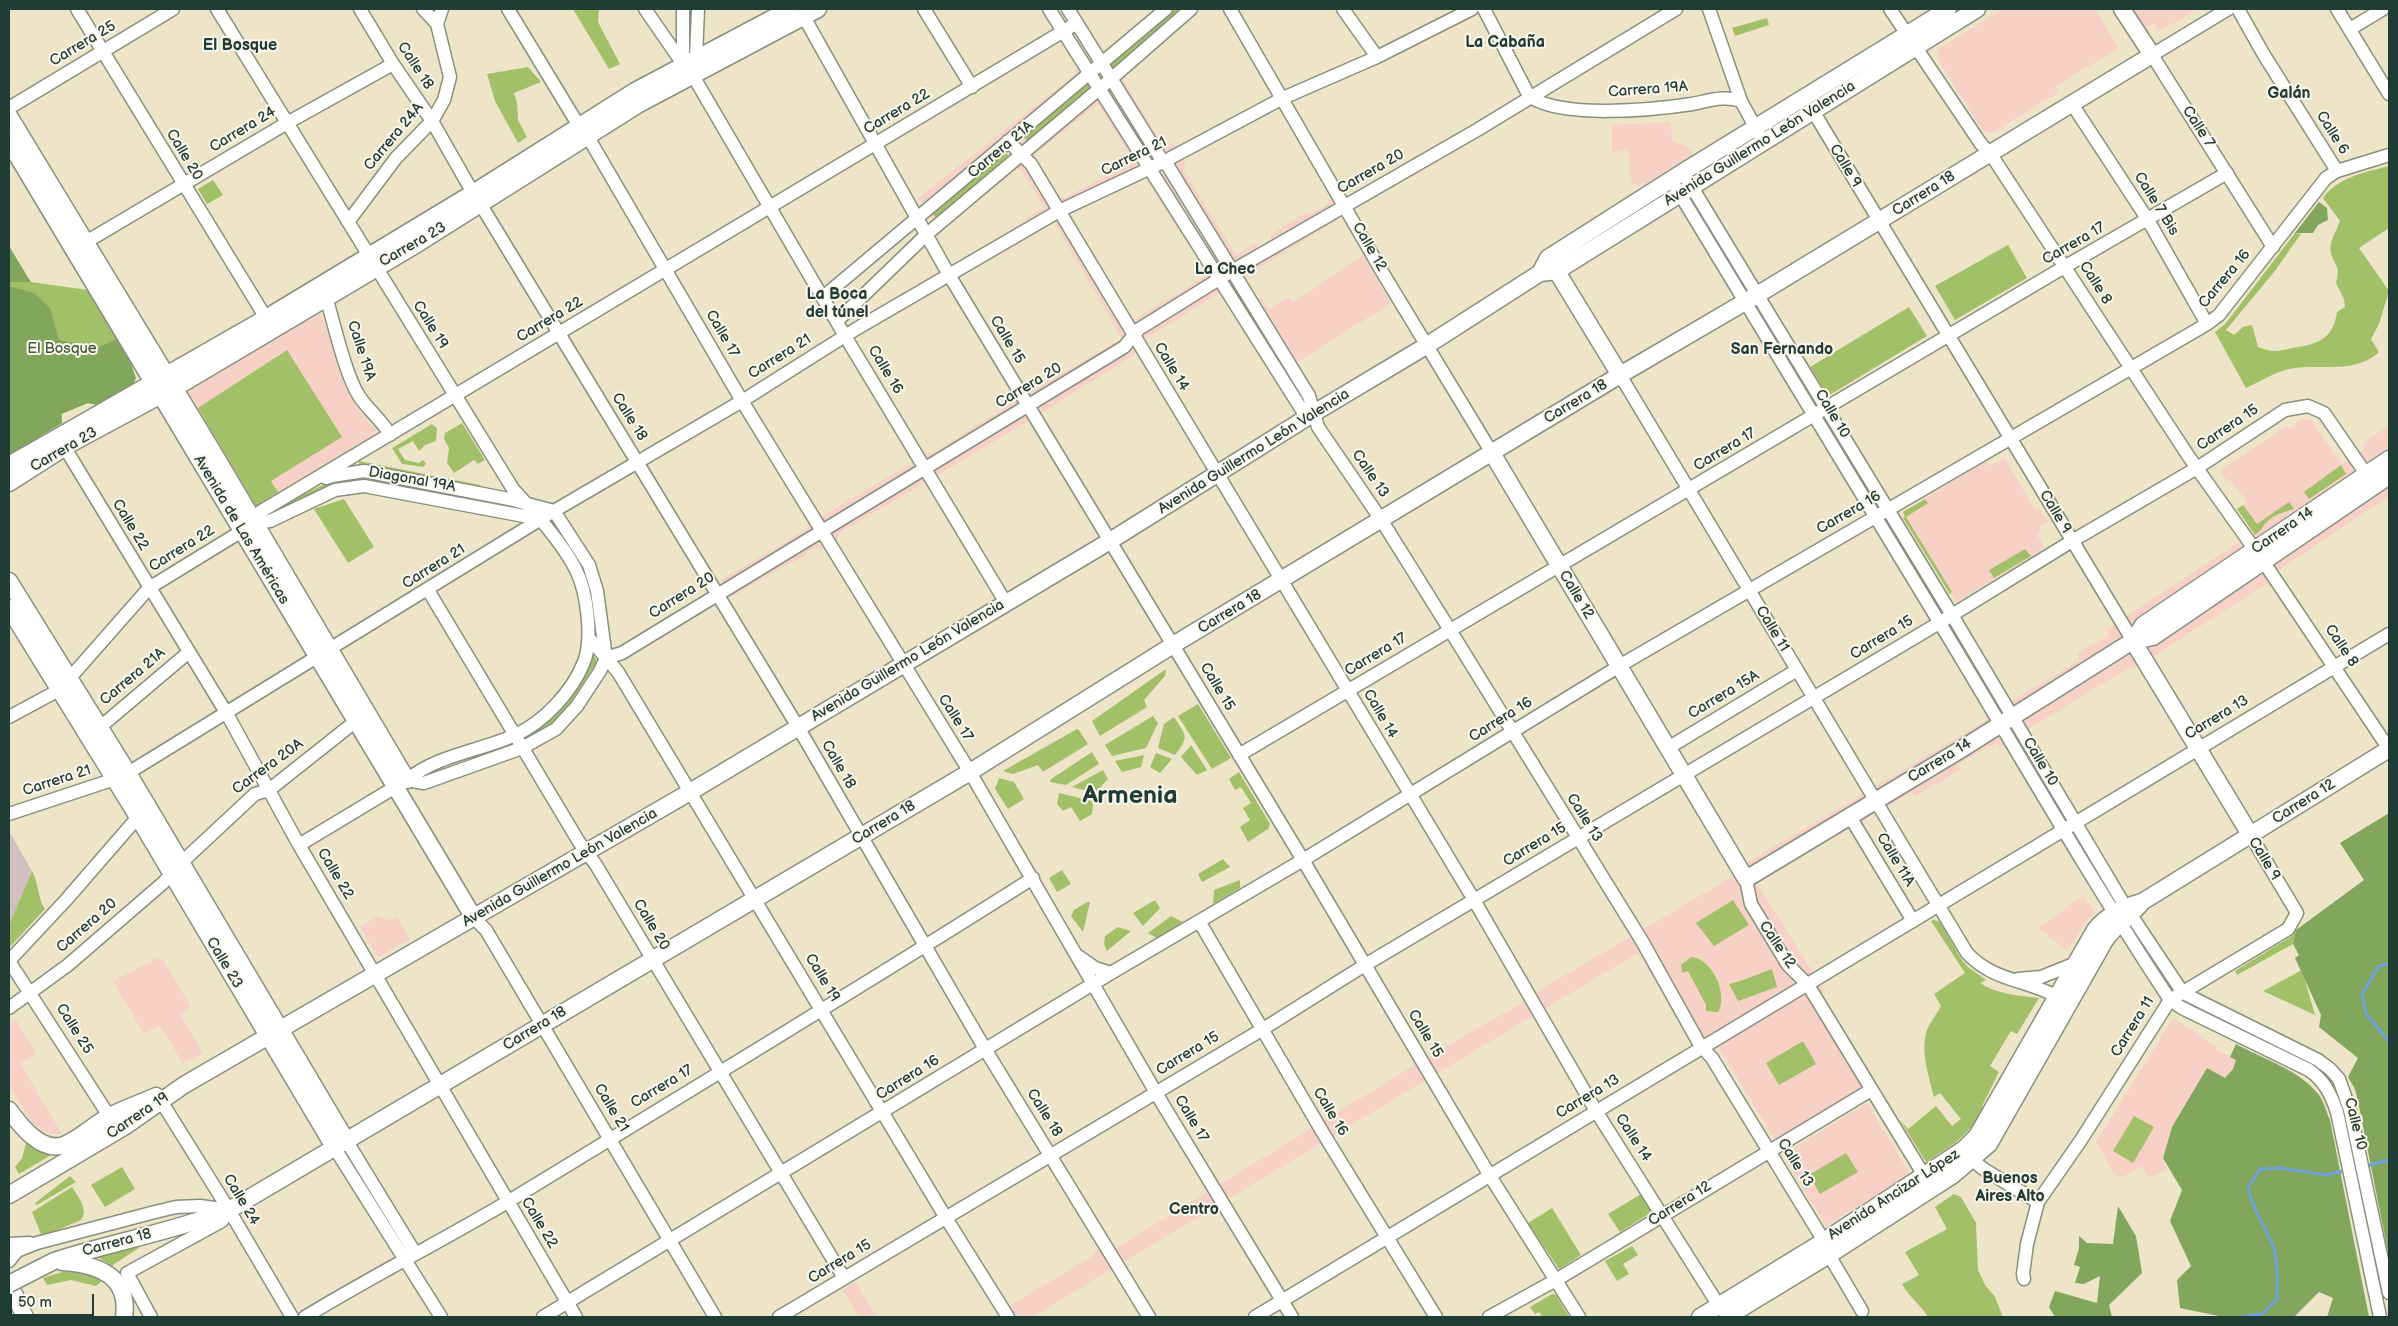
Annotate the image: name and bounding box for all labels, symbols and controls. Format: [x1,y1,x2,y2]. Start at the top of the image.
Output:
street label: Carrera 25 [47,17,119,71]
district label: La Cabaña [1465,33,1545,53]
district label: El Bosque [203,36,277,56]
street label: Calle 18 [393,39,437,93]
street label: Carrera 19A [1608,78,1688,102]
street label: Avenida Guillermo León Valencia [1661,78,1859,210]
district label: Galán [2267,84,2311,104]
street label: Carrera 22 [861,85,933,139]
street label: Carrera 24A [360,99,428,175]
street label: Carrera 24 [207,103,279,157]
street label: Calle 7 [2178,103,2218,151]
street label: Calle 6 [2312,108,2352,158]
street label: Carrera 21A [965,117,1037,183]
street label: Calle 20 [162,126,206,184]
street label: Carrera 21 [1098,133,1170,181]
street label: Calle 9 [1825,141,1865,191]
street label: Carrera 20 [1334,146,1408,198]
street label: Carrera 18 [1889,168,1959,220]
street label: Calle 7 Bis [2129,169,2183,239]
street label: Carrera 23 [376,219,450,271]
street label: Calle 12 [1348,219,1390,275]
street label: Carrera 17 [2039,219,2109,269]
street label: Carrera 16 [2195,246,2255,312]
street label: Calle 8 [2075,258,2115,308]
district label: La Chec [1195,260,1255,280]
district label: La Boca del túnel [805,285,869,323]
street label: Carrera 22 [514,293,586,347]
street label: Calle 19 [408,298,452,352]
street label: Calle 17 [701,307,743,361]
street label: Calle 15 [986,313,1028,367]
street label: Calle 19A [343,319,379,383]
street label: Carrera 21 [745,331,815,383]
street label: Calle 14 [1149,339,1193,395]
park label: El Bosque [27,340,97,358]
district label: San Fernando [1731,340,1833,360]
street label: Calle 16 [863,342,907,398]
street label: Carrera 20 [993,359,1065,413]
street label: Carrera 18 [1541,376,1611,428]
street label: Avenida Guillermo León Valencia [1155,386,1353,518]
street label: Calle 10 [1811,387,1853,441]
street label: Calle 18 [607,390,651,444]
street label: Carrera 15 [2194,401,2262,455]
street label: Carrera 23 [27,424,101,476]
street label: Carrera 17 [1691,424,1759,476]
street label: Calle 13 [1348,447,1392,501]
street label: Avenida de Las Américas [189,452,293,608]
street label: Diagonal 19A [367,463,457,497]
street label: Carrera 16 [1814,487,1884,539]
street label: Calle 9 [2035,487,2075,537]
street label: Calle 22 [108,496,152,554]
street label: Carrera 14 [2248,504,2318,558]
street label: Carrera 22 [146,522,218,576]
street label: Carrera 21 [399,541,469,593]
street label: Calle 12 [1555,568,1597,622]
street label: Carrera 20 [646,569,718,623]
street label: Carrera 18 [1195,586,1265,638]
street label: Avenida Guillermo León Valencia [808,596,1008,726]
street label: Calle 11 [1751,603,1793,655]
street label: Carrera 15 [1847,612,1917,664]
street label: Calle 8 [2320,621,2362,671]
street label: Carrera 17 [1342,629,1410,681]
street label: Carrera 21A [97,644,169,710]
street label: Calle 15 [1196,660,1238,714]
street label: Carrera 15A [1685,667,1763,723]
street label: Calle 14 [1359,686,1401,742]
street label: Calle 17 [934,691,976,745]
street label: Carrera 13 [2182,692,2252,744]
street label: Carrera 16 [1466,694,1536,746]
street label: Carrera 20A [229,735,307,799]
street label: Carrera 14 [1905,735,1975,787]
street label: Calle 10 [2019,735,2061,789]
street label: Calle 18 [817,737,859,793]
street label: Carrera 21 [21,762,93,800]
street label: Carrera 12 [2269,776,2339,828]
district label: Armenia [1083,782,1177,812]
street label: Calle 13 [1562,790,1606,846]
street label: Carrera 18 [849,797,919,849]
street label: Avenida Guillermo León Valencia [459,805,661,931]
street label: Carrera 15 [1500,819,1570,871]
street label: Calle 11A [1872,830,1918,890]
street label: Calle 9 [2244,834,2284,884]
street label: Calle 22 [313,845,357,903]
street label: Carrera 20 [53,895,121,957]
street label: Calle 20 [629,896,673,954]
street label: Calle 12 [1755,918,1799,972]
street label: Calle 23 [202,934,246,992]
street label: Calle 19 [801,951,843,1005]
street label: Carrera 11 [2107,993,2159,1061]
street label: Calle 25 [51,1000,97,1058]
street label: Carrera 18 [500,1003,570,1055]
street label: Calle 15 [1404,1007,1446,1061]
street label: Carrera 15 [1153,1028,1223,1080]
street label: Carrera 16 [873,1052,943,1104]
street label: Carrera 17 [628,1061,696,1113]
street label: Carrera 13 [1553,1071,1623,1123]
street label: Calle 21 [590,1081,632,1135]
street label: Calle 16 [1308,1084,1352,1140]
street label: Calle 18 [1022,1086,1066,1140]
street label: Carrera 19 [104,1089,172,1143]
street label: Calle 17 [1170,1092,1212,1146]
street label: Calle 10 [2340,1096,2370,1152]
street label: Calle 14 [1611,1111,1655,1165]
street label: Calle 13 [1773,1135,1817,1191]
street label: Avenida Ancizar López [1825,1146,1963,1244]
district label: Buenos Aires Alto [1975,1169,2045,1207]
street label: Calle 24 [219,1171,263,1229]
street label: Carrera 12 [1645,1178,1715,1230]
street label: Calle 22 [517,1194,561,1252]
district label: Centro [1169,1200,1219,1220]
street label: Carrera 18 [80,1225,154,1261]
street label: Carrera 15 [805,1236,875,1288]
scale bar [12,1284,96,1316]
text: 50 m [18,1293,52,1312]

